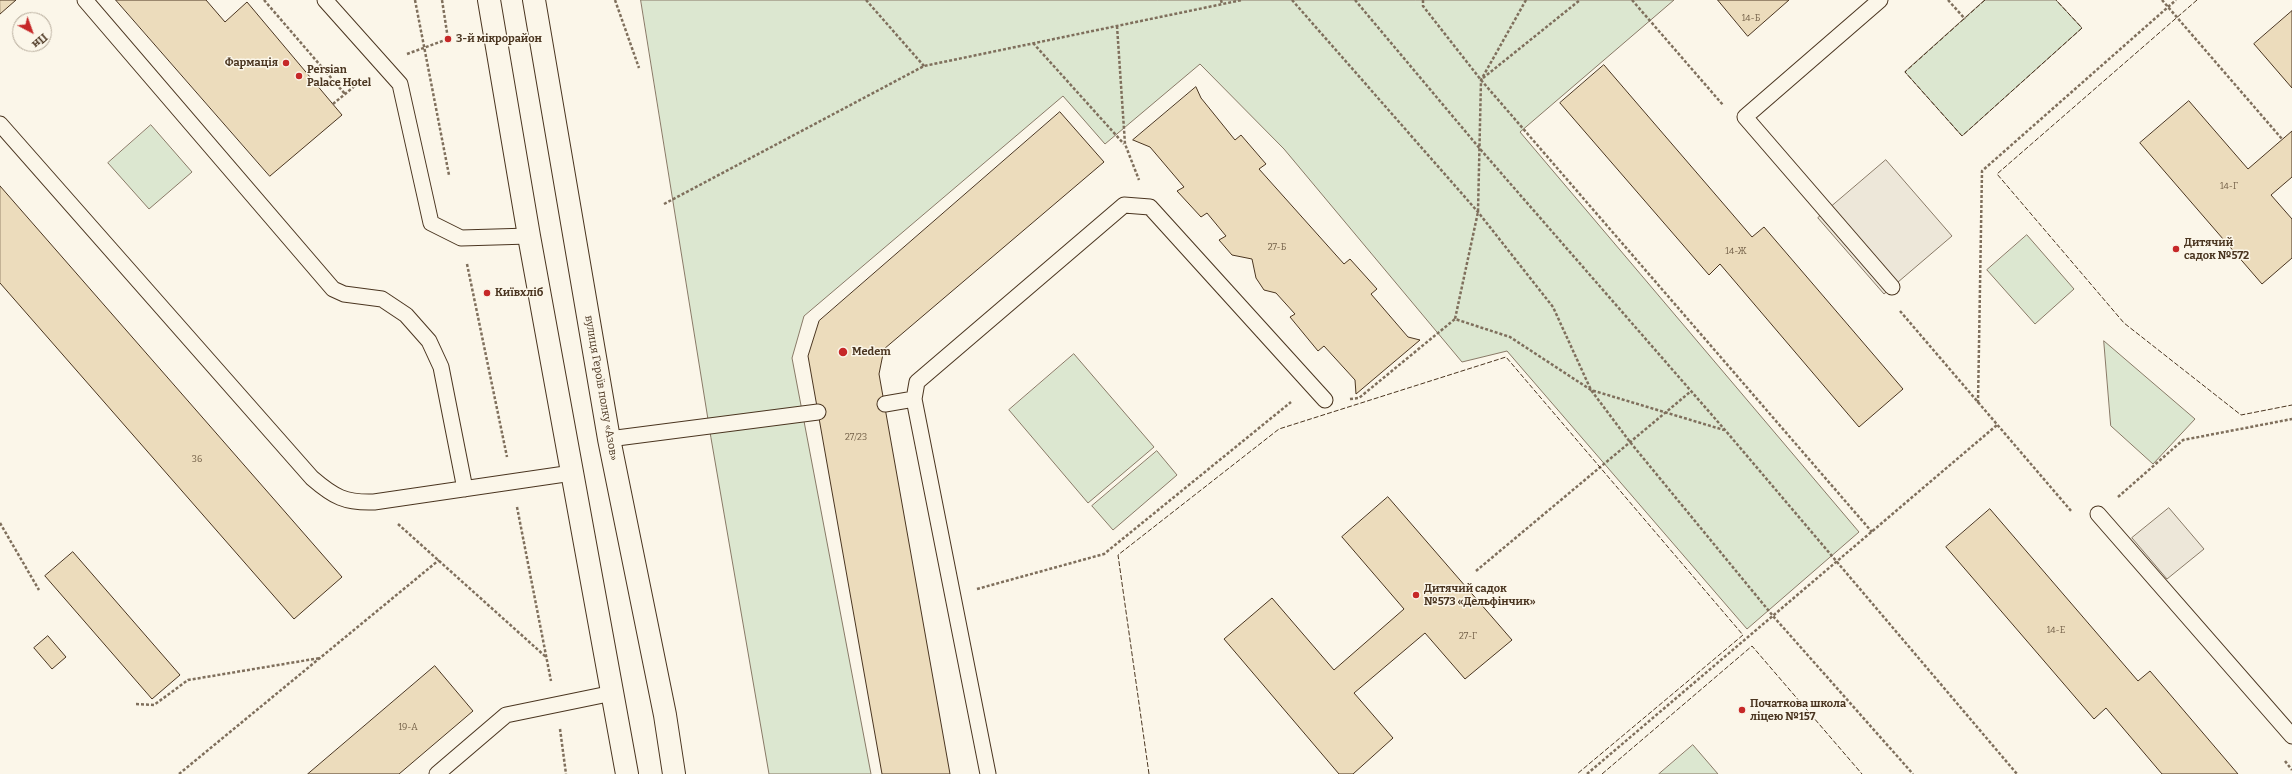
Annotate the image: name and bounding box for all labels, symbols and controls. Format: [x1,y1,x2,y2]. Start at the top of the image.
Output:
north arrow [12,12,52,52]
house number: 14-Б [1742,13,1760,23]
text: Пн [29,31,50,51]
place label: 3-й мікрорайон [456,32,542,46]
marker: 3-й мікрорайон [443,34,453,44]
place label: Фармація [225,56,278,70]
marker: Фармація [281,58,291,68]
place label: Persian Palace Hotel [307,63,371,89]
marker: Persian Palace Hotel [294,71,304,81]
house number: 14-Г [2220,181,2238,191]
place label: Дитячий садок №572 [2184,236,2249,262]
house number: 27-Б [1268,242,1286,252]
marker: Дитячий садок №572 [2171,244,2181,254]
house number: 14-Ж [1725,246,1747,256]
place label: Київхліб [495,286,543,300]
marker: Київхліб [482,288,492,298]
street label: вулиця Героїв полку «Азов» [582,314,620,462]
place label: Medem [852,345,891,359]
marker: Medem [837,346,849,358]
house number: 27/23 [845,432,867,442]
house number: 36 [192,454,202,464]
place label: Дитячий садок №573 «Дельфінчик» [1424,582,1536,608]
marker: Дитячий садок №573 «Дельфінчик» [1411,590,1421,600]
house number: 14-Е [2047,625,2065,635]
house number: 27-Г [1459,631,1477,641]
place label: Початкова школа ліцею №157 [1750,697,1846,723]
marker: Початкова школа ліцею №157 [1737,705,1747,715]
house number: 19-А [398,722,418,732]

